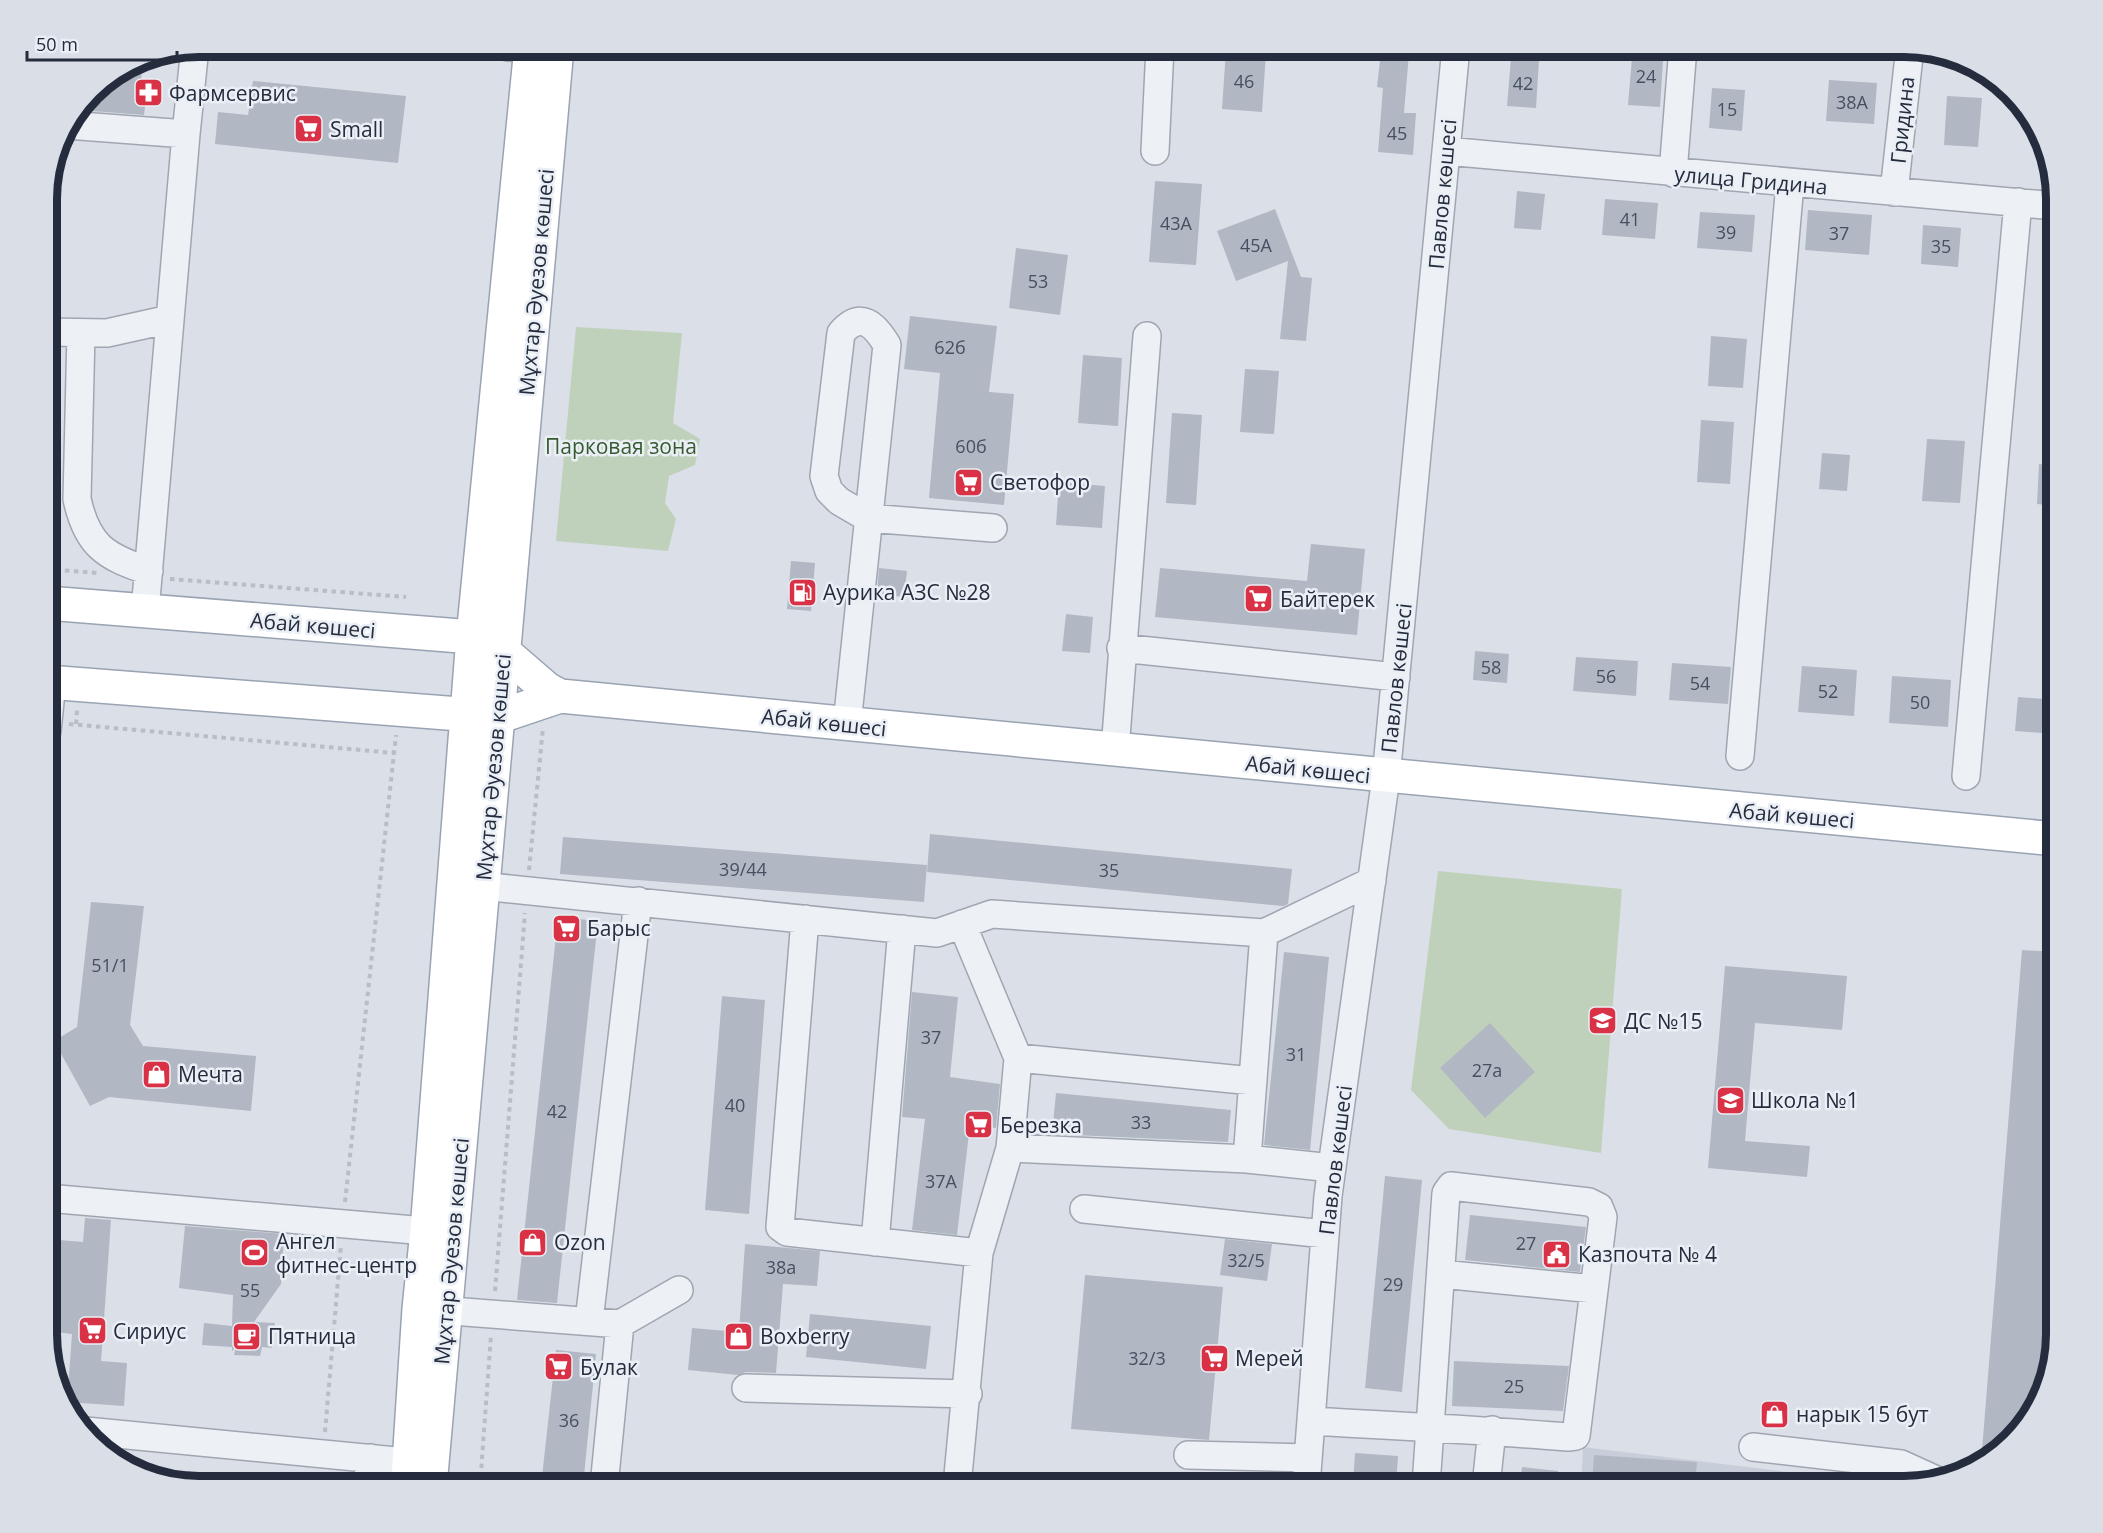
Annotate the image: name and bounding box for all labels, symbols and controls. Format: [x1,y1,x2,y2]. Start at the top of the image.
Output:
scale bar [27,24,177,62]
text: 50 m [36,32,78,56]
house number: 24 [1636,64,1656,88]
house number: 46 [1234,69,1254,93]
house number: 42 [1513,71,1533,95]
street label: Гридина [1884,75,1920,165]
pharmacy icon: Фармсервис [132,77,164,109]
place label: Фармсервис [169,79,296,107]
house number: 38А [1836,90,1869,114]
house number: 15 [1717,97,1737,121]
supermarket icon: Small [293,113,325,145]
place label: Small [330,115,383,143]
street label: Павлов көшесі [1421,118,1463,270]
house number: 45 [1387,121,1407,145]
street label: улица Гридина [1673,159,1829,201]
street label: Мұхтар Әуезов көшесі [512,167,560,397]
house number: 41 [1620,207,1640,231]
house number: 43А [1160,211,1193,235]
house number: 39 [1716,220,1736,244]
house number: 37 [1829,221,1849,245]
house number: 45А [1240,233,1273,257]
house number: 35 [1931,234,1951,258]
house number: 53 [1028,269,1048,293]
house number: 62б [934,335,966,359]
park label: Парковая зона [545,432,697,460]
house number: 60б [955,434,987,458]
supermarket icon: Светофор [953,466,985,498]
place label: Светофор [990,468,1090,496]
fuel station icon: Аурика АЗС №28 [786,576,818,608]
place label: Аурика АЗС №28 [823,578,991,606]
supermarket icon: Байтерек [1243,583,1275,615]
place label: Байтерек [1280,585,1375,613]
street label: Павлов көшесі [1374,602,1418,754]
street label: Абай көшесі [249,606,377,644]
street label: Мұхтар Әуезов көшесі [469,652,517,882]
house number: 58 [1481,655,1501,679]
house number: 56 [1596,664,1616,688]
house number: 54 [1690,671,1710,695]
house number: 52 [1818,679,1838,703]
house number: 50 [1910,690,1930,714]
street label: Абай көшесі [760,702,888,742]
street label: Абай көшесі [1244,749,1372,789]
street label: Абай көшесі [1728,796,1856,834]
house number: 39/44 [719,857,767,881]
house number: 35 [1099,858,1119,882]
supermarket icon: Барыс [550,912,582,944]
place label: Барыс [587,914,651,942]
house number: 51/1 [91,953,129,977]
school or university icon: ДС №15 [1587,1005,1619,1037]
place label: ДС №15 [1624,1007,1702,1035]
house number: 37 [921,1025,941,1049]
house number: 31 [1286,1042,1306,1066]
shop icon: Мечта [141,1058,173,1090]
house number: 27а [1472,1058,1502,1082]
place label: Мечта [178,1060,243,1088]
street label: Павлов көшесі [1312,1084,1358,1236]
school or university icon: Школа №1 [1714,1084,1746,1116]
place label: Школа №1 [1751,1086,1859,1114]
house number: 40 [725,1093,745,1117]
house number: 42 [547,1099,567,1123]
supermarket icon: Березка [963,1109,995,1141]
house number: 33 [1131,1110,1151,1134]
place label: Березка [1000,1111,1082,1139]
street label: Мұхтар Әуезов көшесі [427,1136,475,1366]
house number: 37А [925,1169,958,1193]
shop icon: Ozon [517,1226,549,1258]
place label: Ангел фитнес-центр [276,1227,417,1279]
place label: Ozon [554,1228,606,1256]
house number: 27 [1516,1231,1536,1255]
sports icon: Ангел фитнес-центр [239,1237,271,1269]
public building icon: Казпочта № 4 [1541,1238,1573,1270]
place label: Казпочта № 4 [1578,1240,1717,1268]
house number: 32/5 [1227,1248,1265,1272]
house number: 38а [766,1255,796,1279]
house number: 29 [1383,1272,1403,1296]
house number: 55 [240,1278,260,1302]
supermarket icon: Сириус [76,1315,108,1347]
place label: Сириус [113,1317,186,1345]
cafe icon: Пятница [231,1320,263,1352]
shop icon: Boxberry [723,1320,755,1352]
place label: Пятница [268,1322,356,1350]
place label: Boxberry [760,1322,850,1350]
supermarket icon: Мерей [1198,1342,1230,1374]
place label: Мерей [1235,1344,1304,1372]
house number: 32/3 [1128,1346,1166,1370]
supermarket icon: Булак [543,1351,575,1383]
place label: Булак [580,1353,638,1381]
house number: 25 [1504,1374,1524,1398]
shop icon: нарык 15 бут [1759,1398,1791,1430]
place label: нарык 15 бут [1796,1400,1929,1428]
house number: 36 [559,1408,579,1432]

